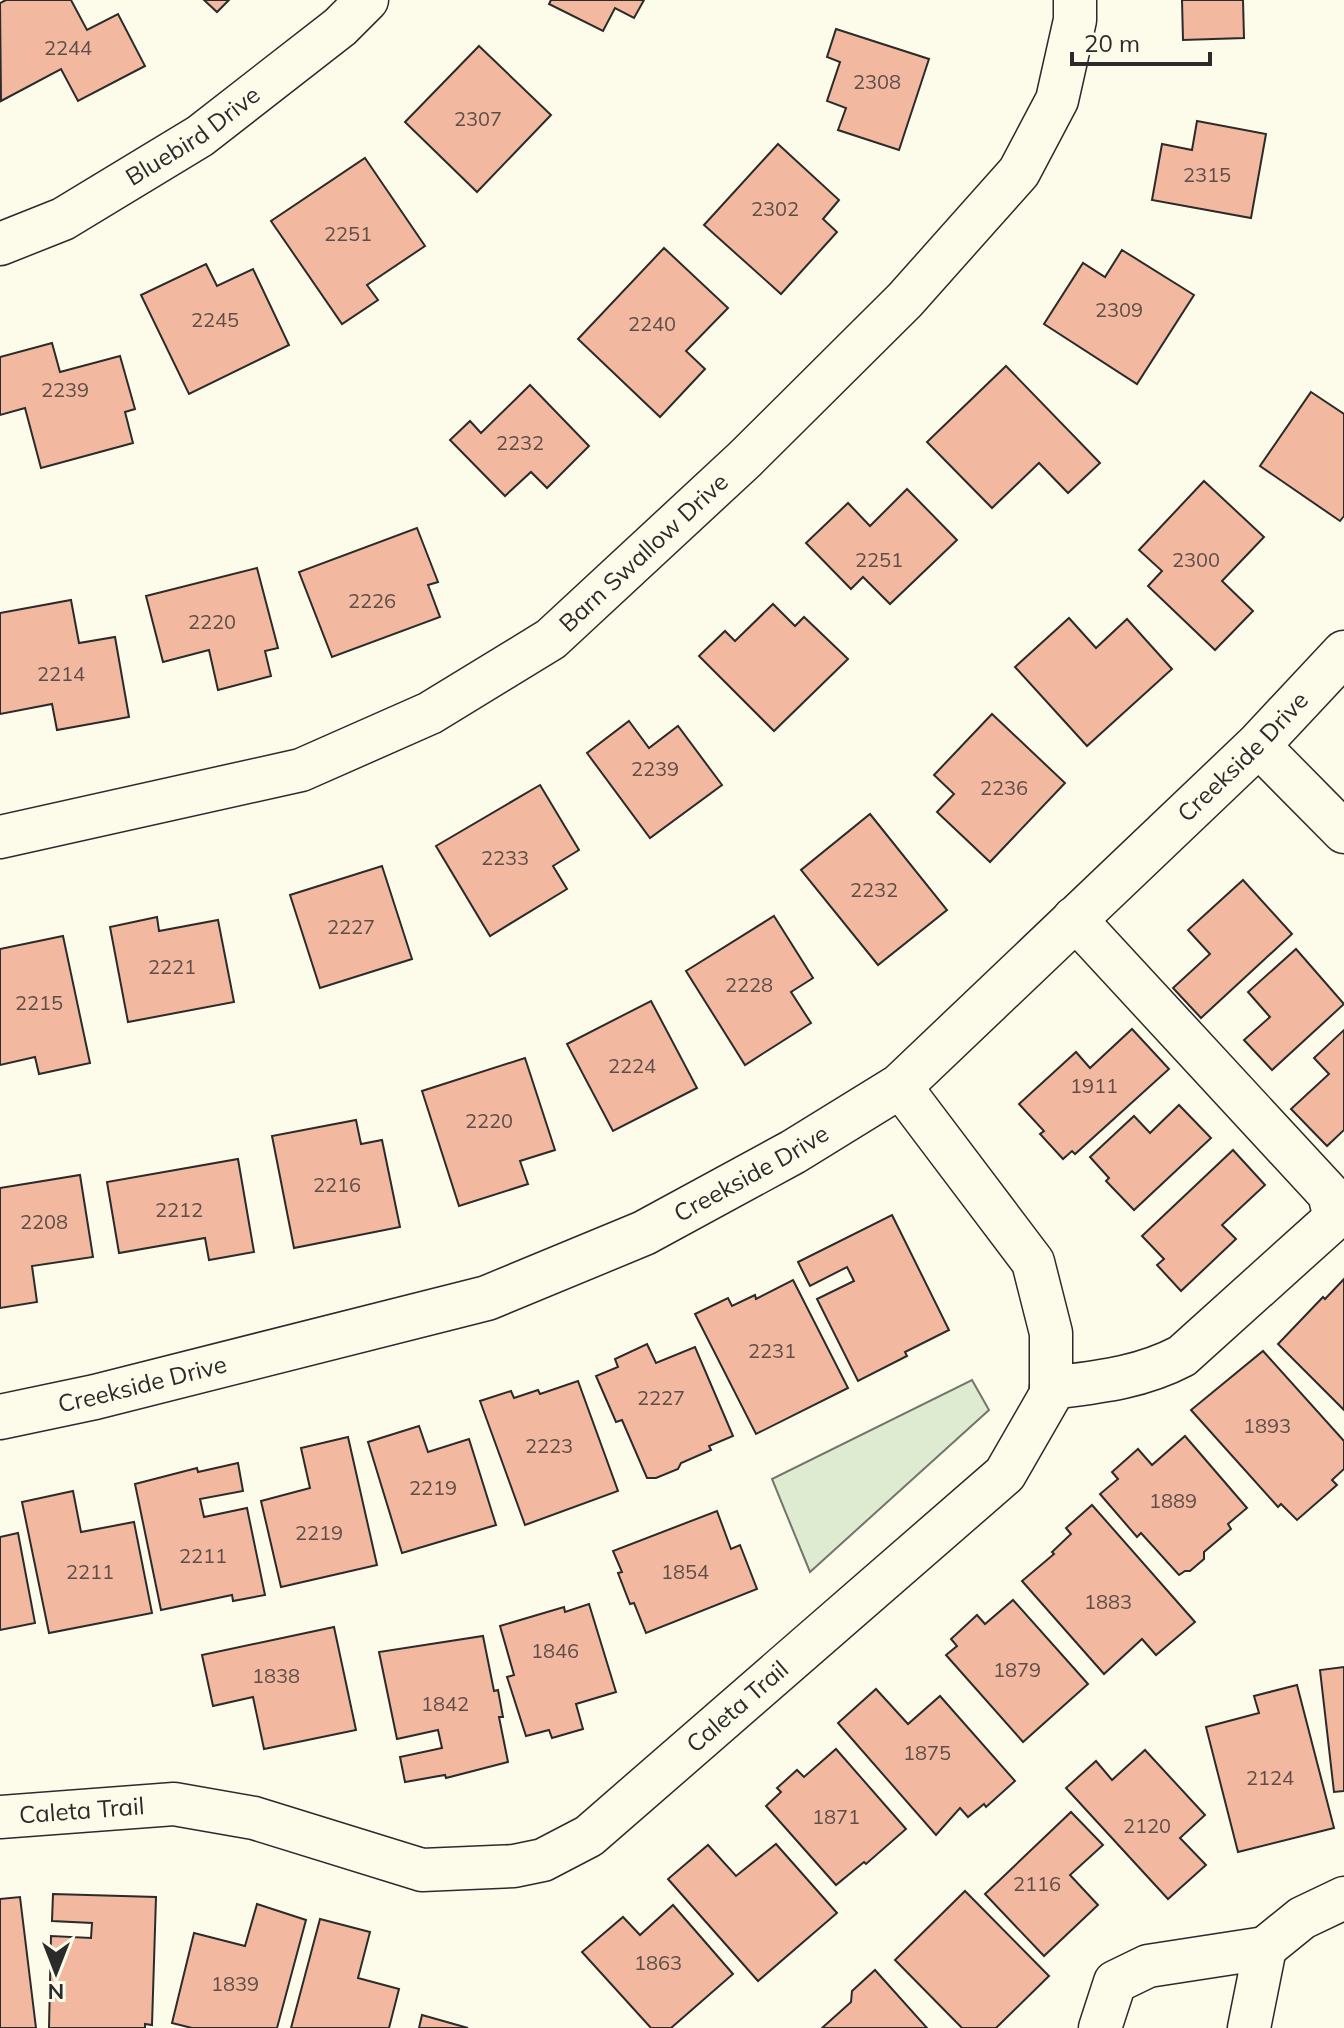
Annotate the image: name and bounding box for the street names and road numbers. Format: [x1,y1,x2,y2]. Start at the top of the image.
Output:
street label: Bluebird Drive [120,79,266,192]
street label: Barn Swallow Drive [553,466,734,638]
street label: Creekside Drive [1171,685,1314,828]
street label: Creekside Drive [668,1118,834,1228]
street label: Creekside Drive [55,1348,230,1418]
street label: Caleta Trail [680,1654,794,1758]
street label: Caleta Trail [18,1790,145,1830]

